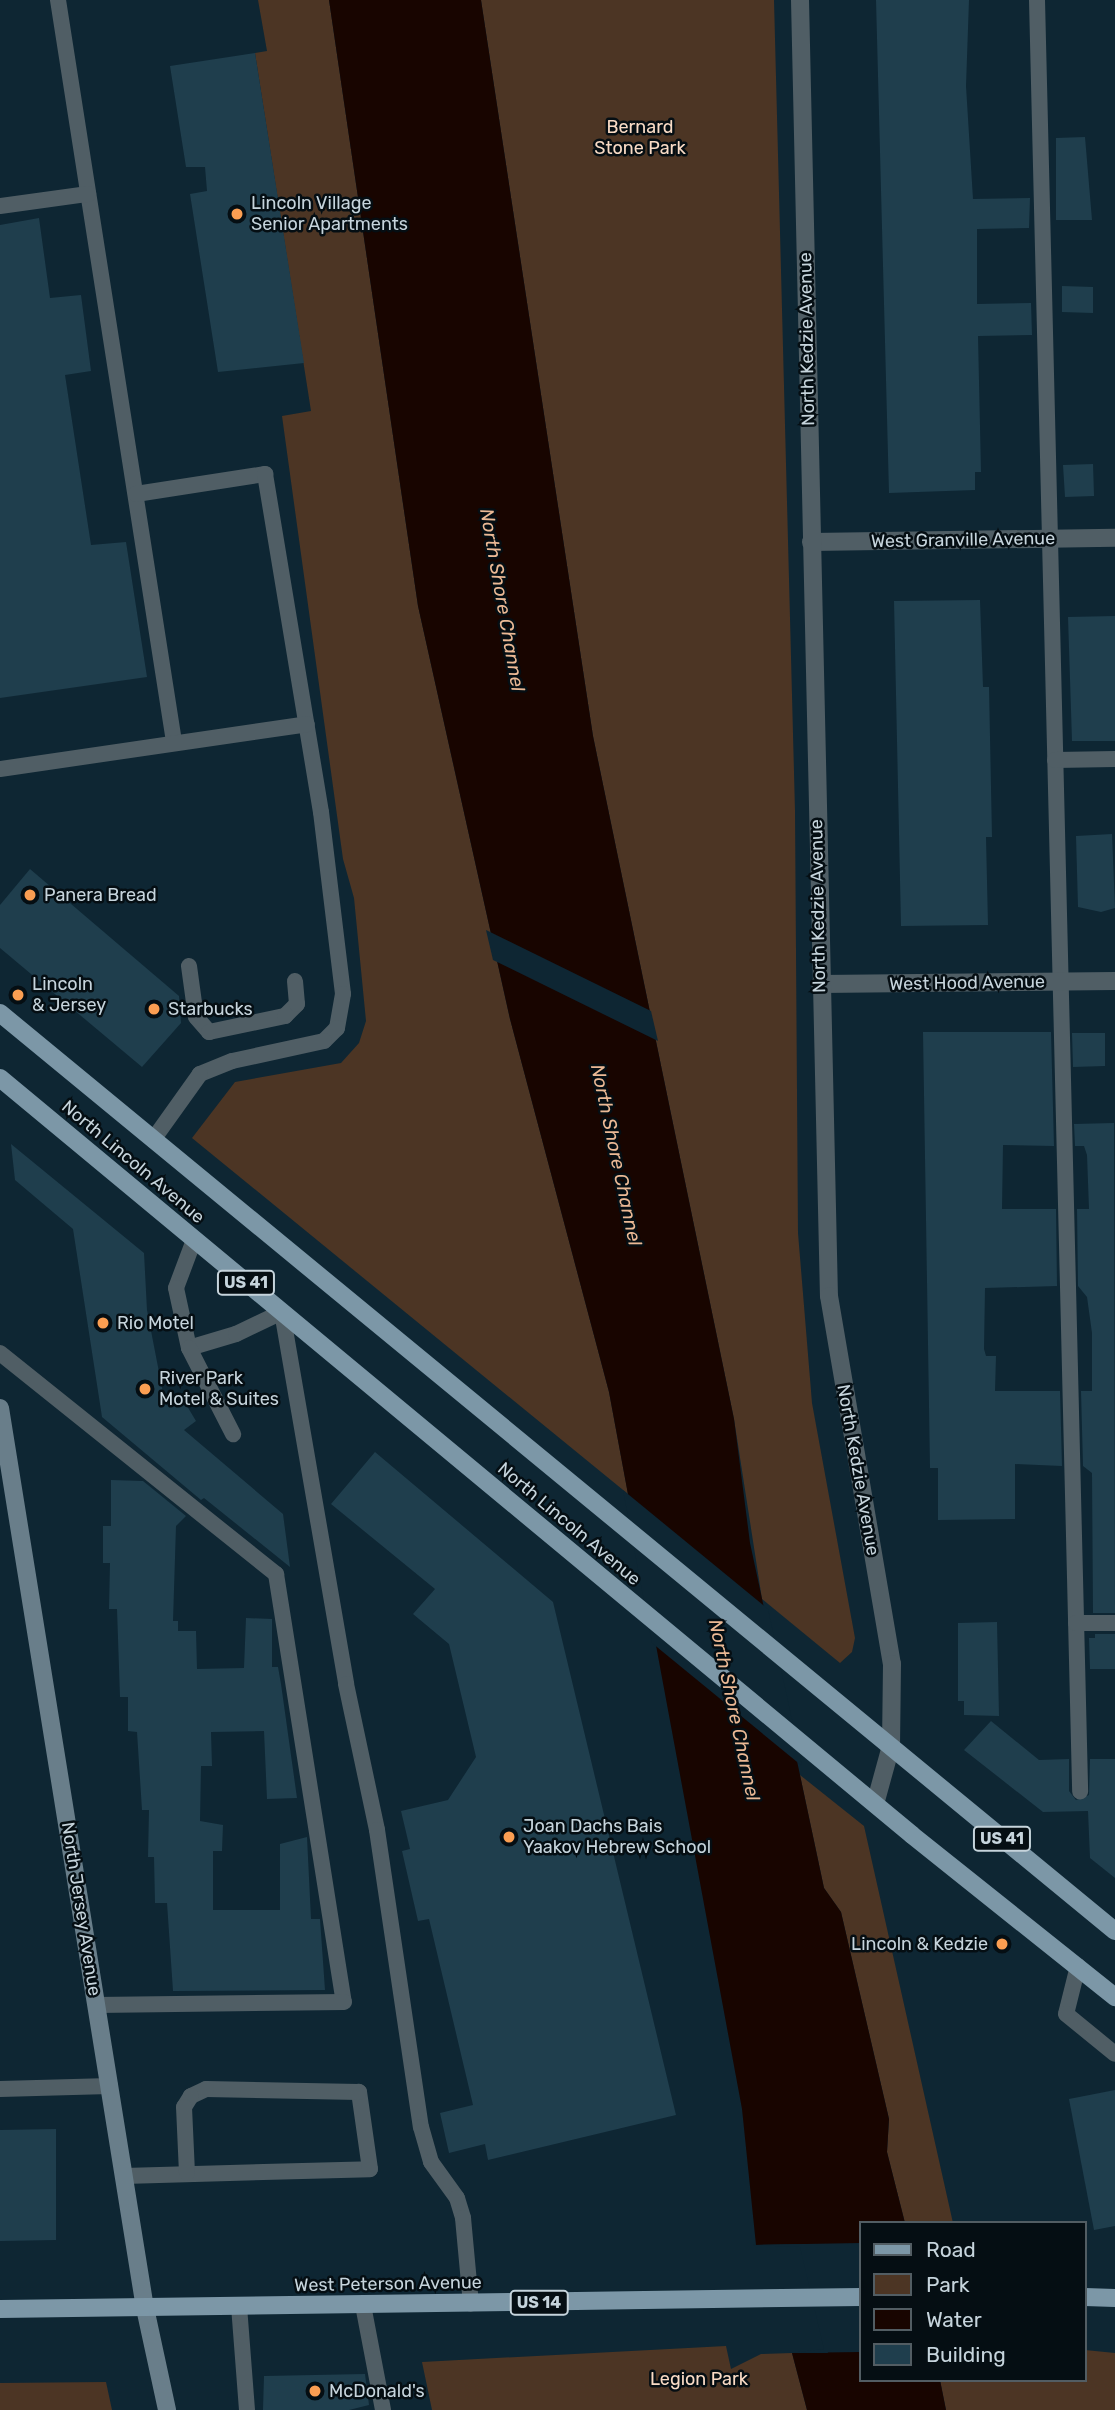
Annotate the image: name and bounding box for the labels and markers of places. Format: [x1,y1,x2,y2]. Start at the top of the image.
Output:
place label: Lincoln Village Senior Apartments [251,193,409,235]
marker: Lincoln Village Senior Apartments [229,206,245,222]
place label: Panera Bread [44,884,157,906]
marker: Panera Bread [22,887,38,903]
place label: Lincoln & Jersey [32,974,106,1016]
marker: Lincoln & Jersey [10,987,26,1003]
place label: Starbucks [168,998,253,1020]
marker: Starbucks [146,1001,162,1017]
place label: Rio Motel [117,1312,194,1334]
marker: Rio Motel [95,1315,111,1331]
place label: River Park Motel & Suites [159,1368,279,1410]
marker: River Park Motel & Suites [137,1381,153,1397]
place label: Joan Dachs Bais Yaakov Hebrew School [523,1816,712,1858]
marker: Joan Dachs Bais Yaakov Hebrew School [501,1829,517,1845]
place label: Lincoln & Kedzie [851,1933,988,1955]
marker: Lincoln & Kedzie [994,1936,1010,1952]
place label: McDonald's [329,2380,425,2402]
marker: McDonald's [307,2383,323,2399]

